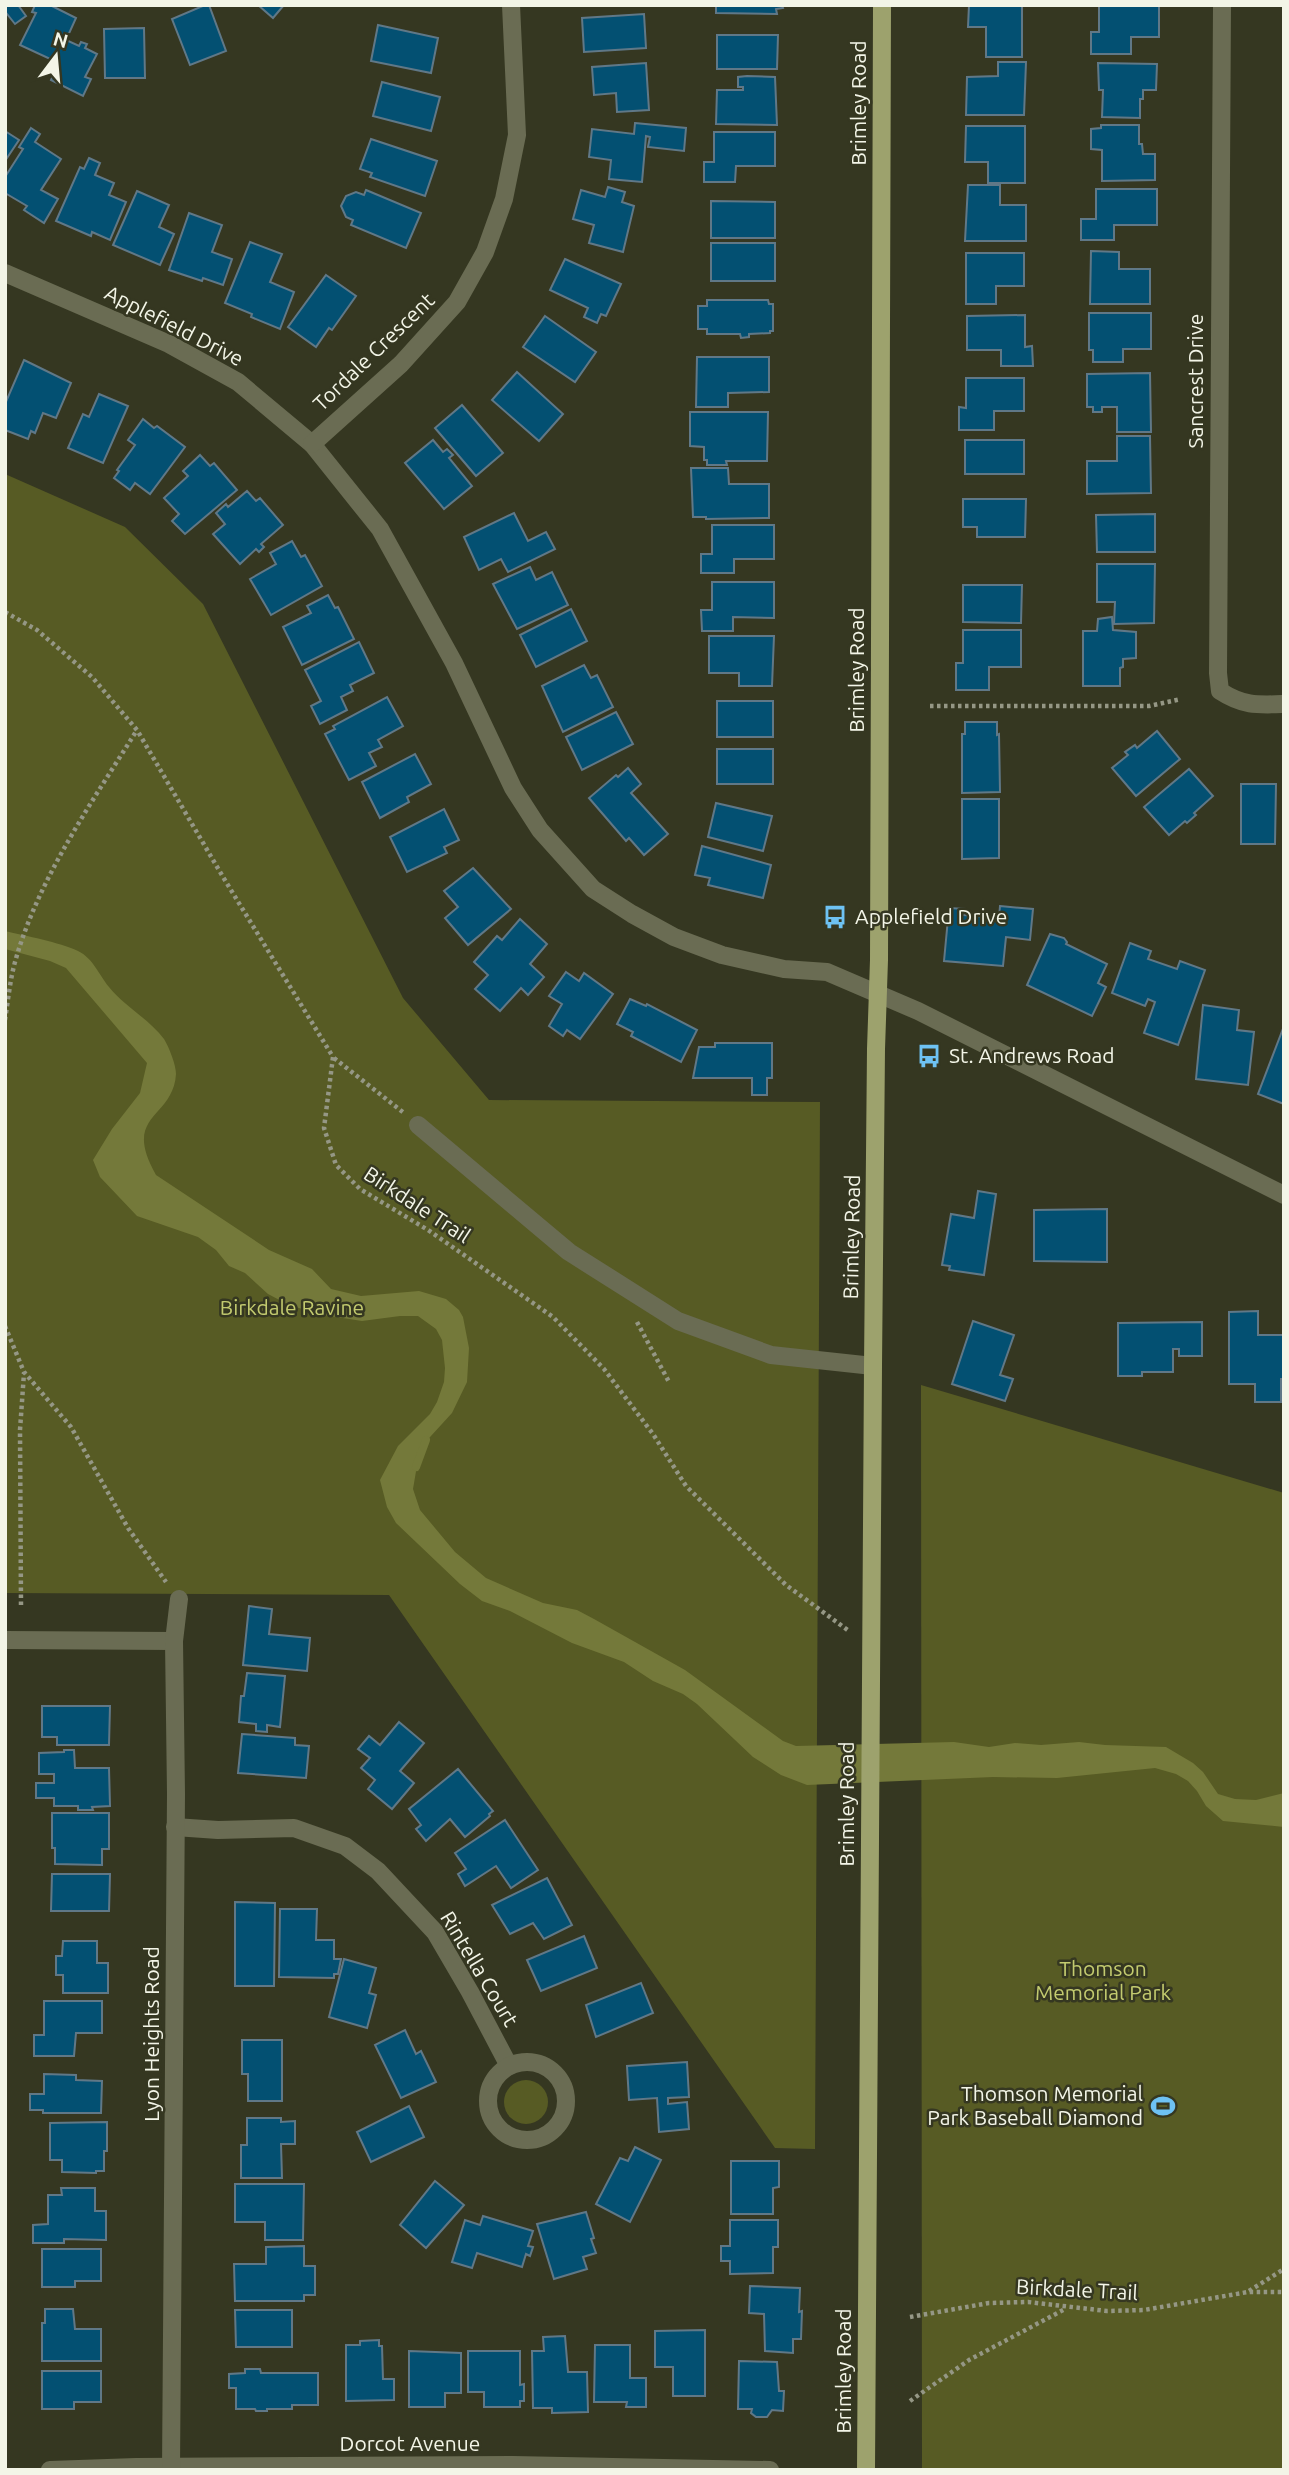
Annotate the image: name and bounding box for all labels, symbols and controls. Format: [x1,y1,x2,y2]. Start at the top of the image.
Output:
north arrow [21,21,91,91]
text: N [51,27,71,52]
street label: Brimley Road [846,41,870,165]
street label: Applefield Drive [101,280,248,370]
street label: Tordale Crescent [308,287,439,415]
street label: Sancrest Drive [1183,314,1207,448]
street label: Brimley Road [844,608,868,732]
bus stop icon: Applefield Drive [821,903,849,931]
place label: Applefield Drive [855,904,1007,928]
bus stop icon: St. Andrews Road [915,1042,943,1070]
place label: St. Andrews Road [949,1043,1115,1067]
street label: Birkdale Trail [360,1161,475,1247]
street label: Brimley Road [838,1174,864,1300]
park label: Birkdale Ravine [220,1295,364,1319]
street label: Brimley Road [834,1742,858,1866]
street label: Rintella Court [436,1907,524,2030]
street label: Lyon Heights Road [139,1946,163,2122]
park label: Thomson Memorial Park [1035,1956,1171,2004]
place label: Thomson Memorial Park Baseball Diamond [927,2081,1143,2129]
sports icon: Thomson Memorial Park Baseball Diamond [1149,2092,1177,2120]
street label: Birkdale Trail [1016,2274,1139,2304]
street label: Brimley Road [831,2309,855,2433]
street label: Dorcot Avenue [340,2431,480,2455]

